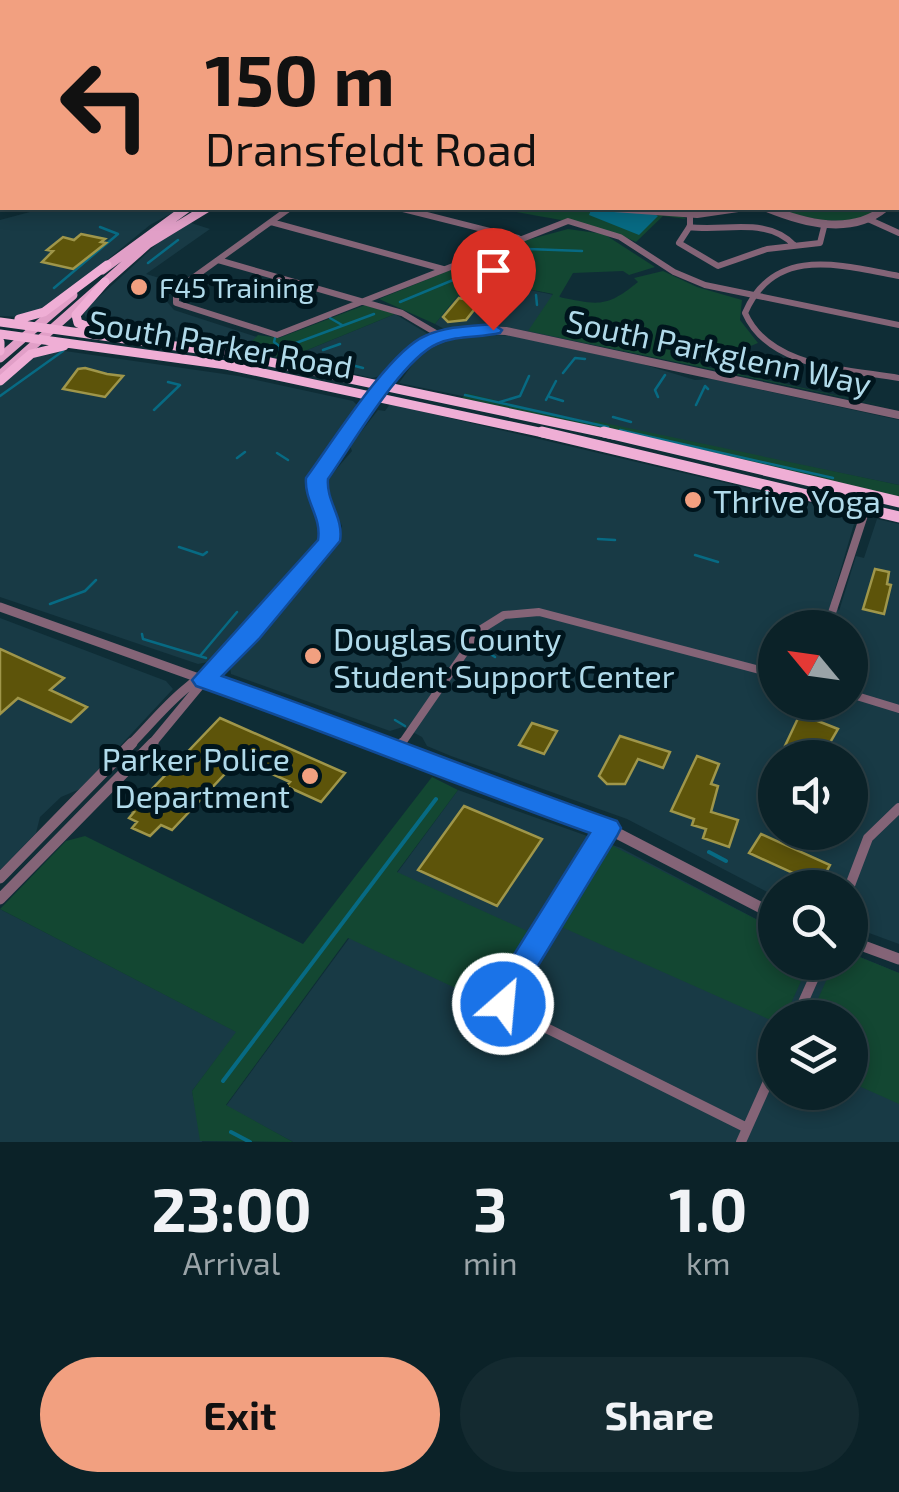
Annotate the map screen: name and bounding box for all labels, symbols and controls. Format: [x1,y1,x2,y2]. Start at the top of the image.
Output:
text: 150 m [205,36,395,120]
icon: left [40,40,170,170]
text: Dransfeldt Road [205,121,538,175]
pin [451,228,536,331]
icon: arrive [466,243,521,298]
place label: F45 Training [159,270,315,304]
marker: F45 Training [128,276,150,298]
street label: South Parkglenn Way [563,300,875,402]
street label: South Parker Road [86,301,356,385]
place label: Thrive Yoga [713,481,881,519]
marker: Thrive Yoga [682,489,704,511]
north arrow [758,610,868,720]
map controls [758,610,868,1110]
place label: Douglas County Student Support Center [333,619,675,694]
marker: Douglas County Student Support Center [302,645,324,667]
place label: Parker Police Department [102,739,290,814]
button: sound [758,740,868,850]
marker: Parker Police Department [299,765,321,787]
button: search [758,870,868,980]
position arrow [451,952,555,1056]
button: layers [758,1000,868,1110]
text: 23:00 [151,1172,312,1244]
text: 3 [473,1172,507,1244]
text: 1.0 [669,1172,747,1244]
text: Arrival [183,1243,280,1281]
text: min [463,1243,518,1281]
text: km [686,1243,730,1281]
button: Exit [40,1357,440,1472]
button: Share [460,1357,859,1472]

